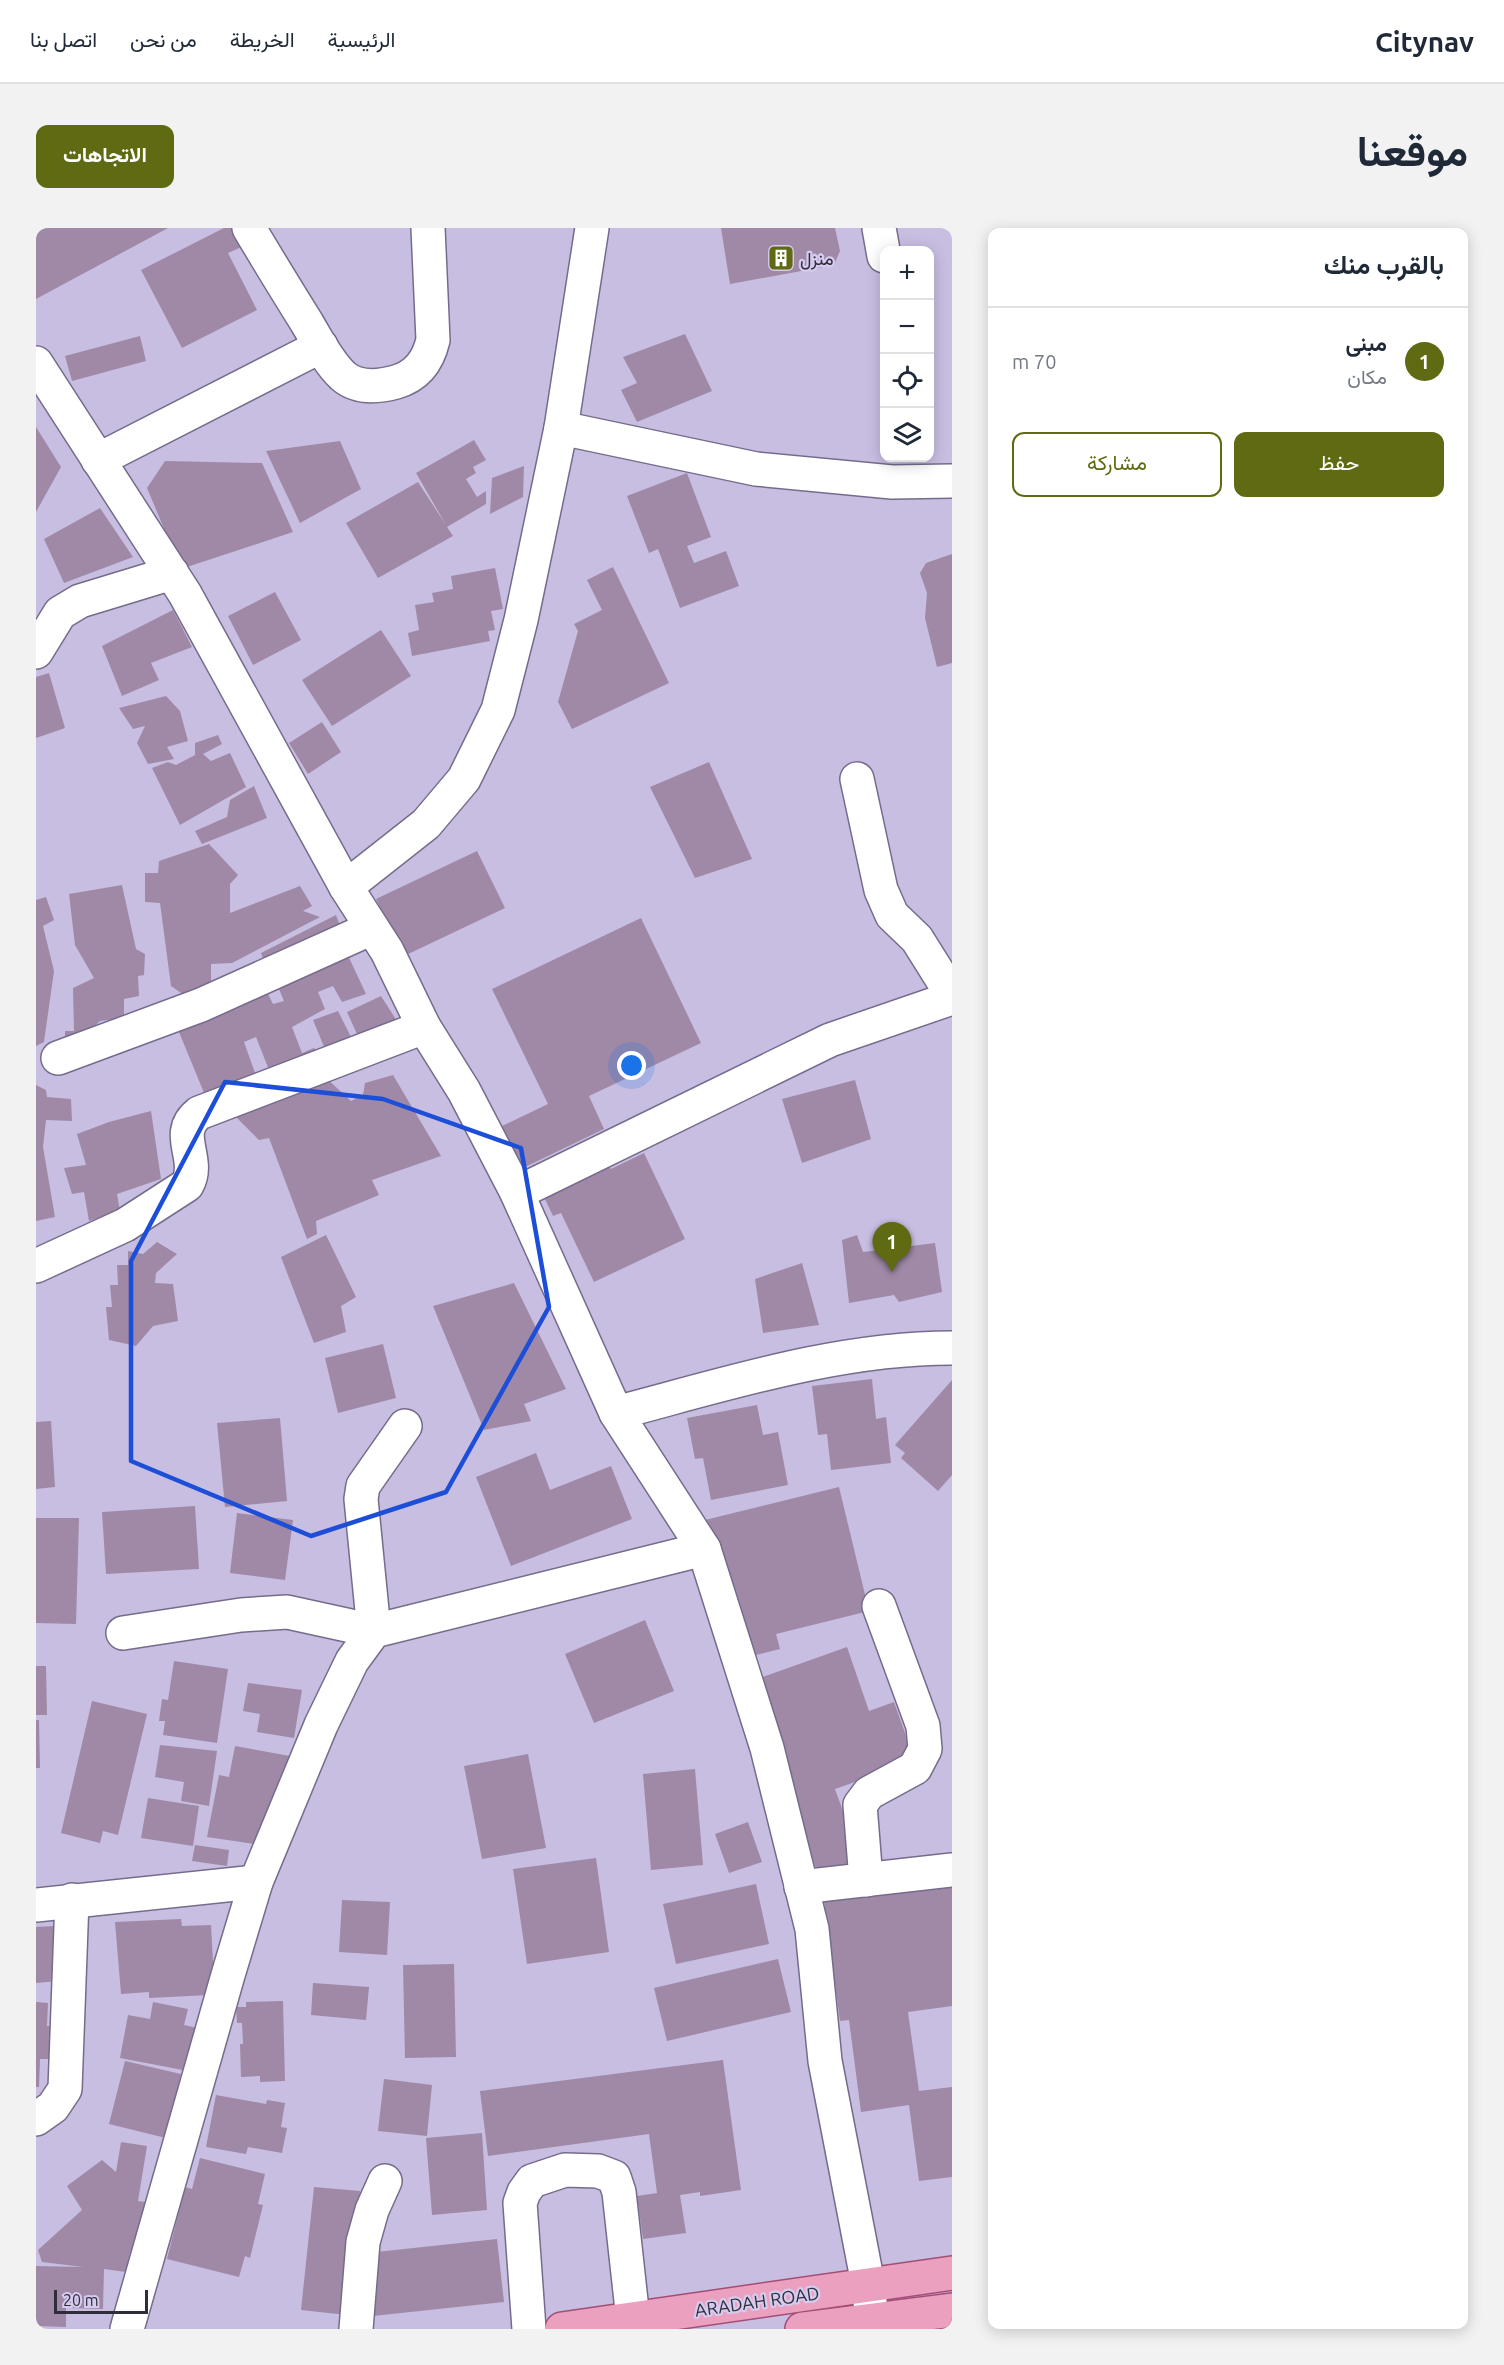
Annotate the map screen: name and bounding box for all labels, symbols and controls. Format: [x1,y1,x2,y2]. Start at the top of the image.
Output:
text: Citynav [1375,26,1474,57]
text: اتصل بنا [30,27,97,51]
text: من نحن [130,27,197,51]
text: الخريطة [230,27,295,51]
text: الرئيسية [328,27,395,51]
button: الاتجاهات [36,125,174,188]
text: موقعنا [1357,127,1468,174]
building icon: منزل [766,243,796,273]
map controls [880,246,934,462]
button: + [880,246,934,300]
place label: منزل [800,248,834,270]
text: بالقرب منك [1324,250,1444,279]
button: − [880,300,934,354]
text: مبنى [1346,330,1387,355]
text: 70 m [1012,350,1056,373]
text: 1 [1419,350,1430,373]
button: locate [880,354,934,408]
text: مكان [1347,365,1387,388]
button: layers [880,408,934,462]
button: مشاركة [1012,432,1222,497]
button: حفظ [1234,432,1444,497]
your location [617,1051,646,1080]
pin: 1 [872,1222,912,1272]
street label: ARADAH ROAD [693,2282,821,2320]
scale bar [54,2287,148,2314]
text: 20 m [63,2291,99,2309]

